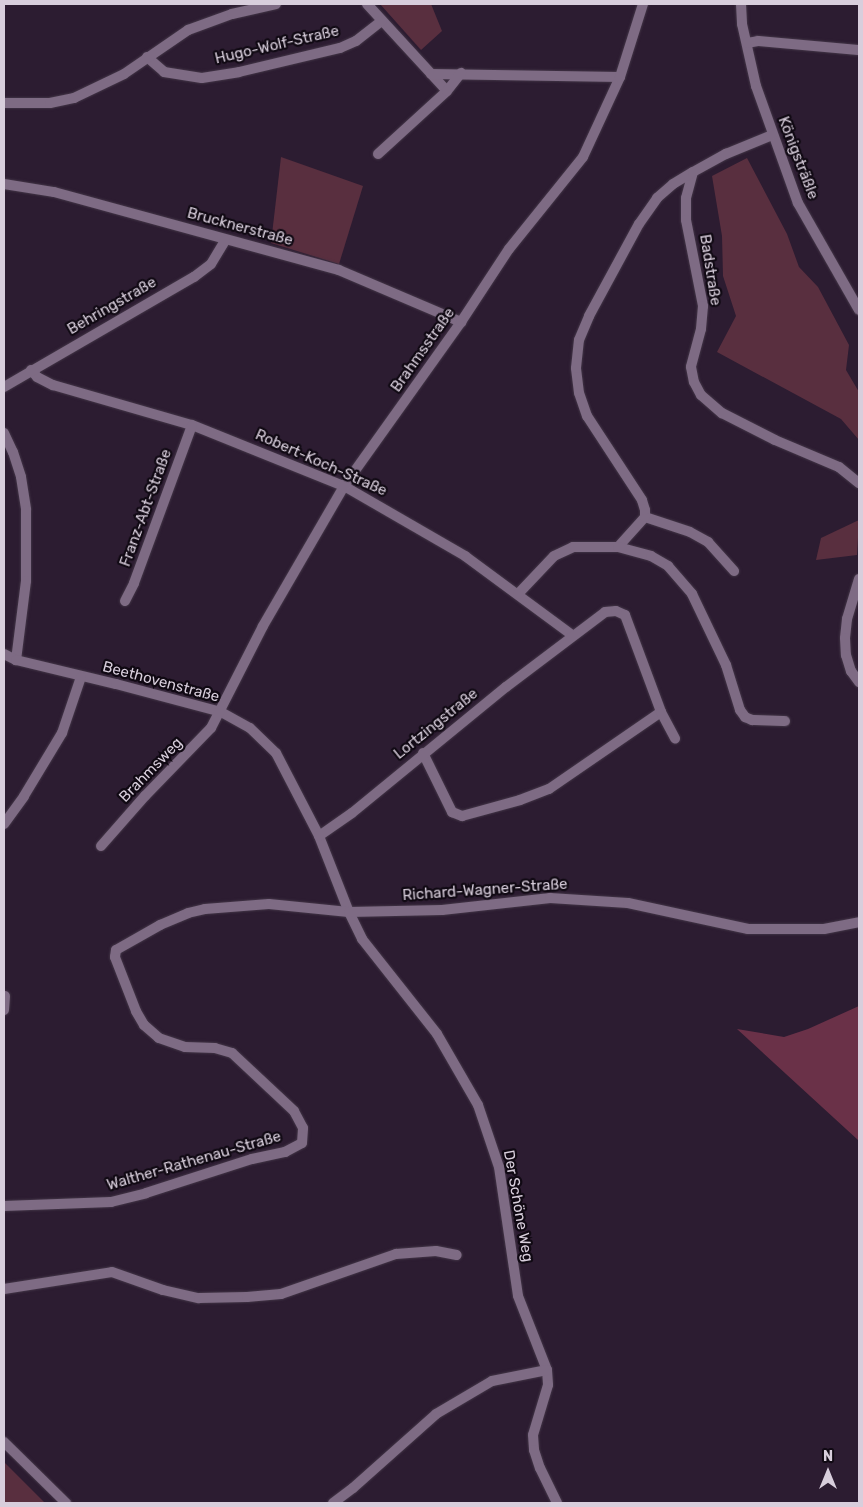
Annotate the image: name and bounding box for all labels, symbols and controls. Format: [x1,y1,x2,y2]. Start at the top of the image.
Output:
street label: Hugo-Wolf-Straße [213,22,341,68]
street label: Königsträßle [774,114,822,202]
street label: Brucknerstraße [185,204,295,250]
street label: Badstraße [695,233,725,307]
street label: Behringstraße [64,273,160,339]
street label: Brahmsstraße [387,304,459,396]
street label: Robert-Koch-Straße [252,426,390,500]
street label: Franz-Abt-Straße [116,447,176,569]
street label: Beethovenstraße [101,658,221,706]
street label: Lortzingstraße [391,685,481,763]
street label: Brahmsweg [116,734,186,806]
street label: Richard-Wagner-Straße [402,875,568,905]
street label: Walther-Rathenau-Straße [105,1127,283,1195]
street label: Der Schöne Weg [499,1148,537,1264]
north arrow [803,1447,853,1497]
text: N [823,1448,833,1465]

